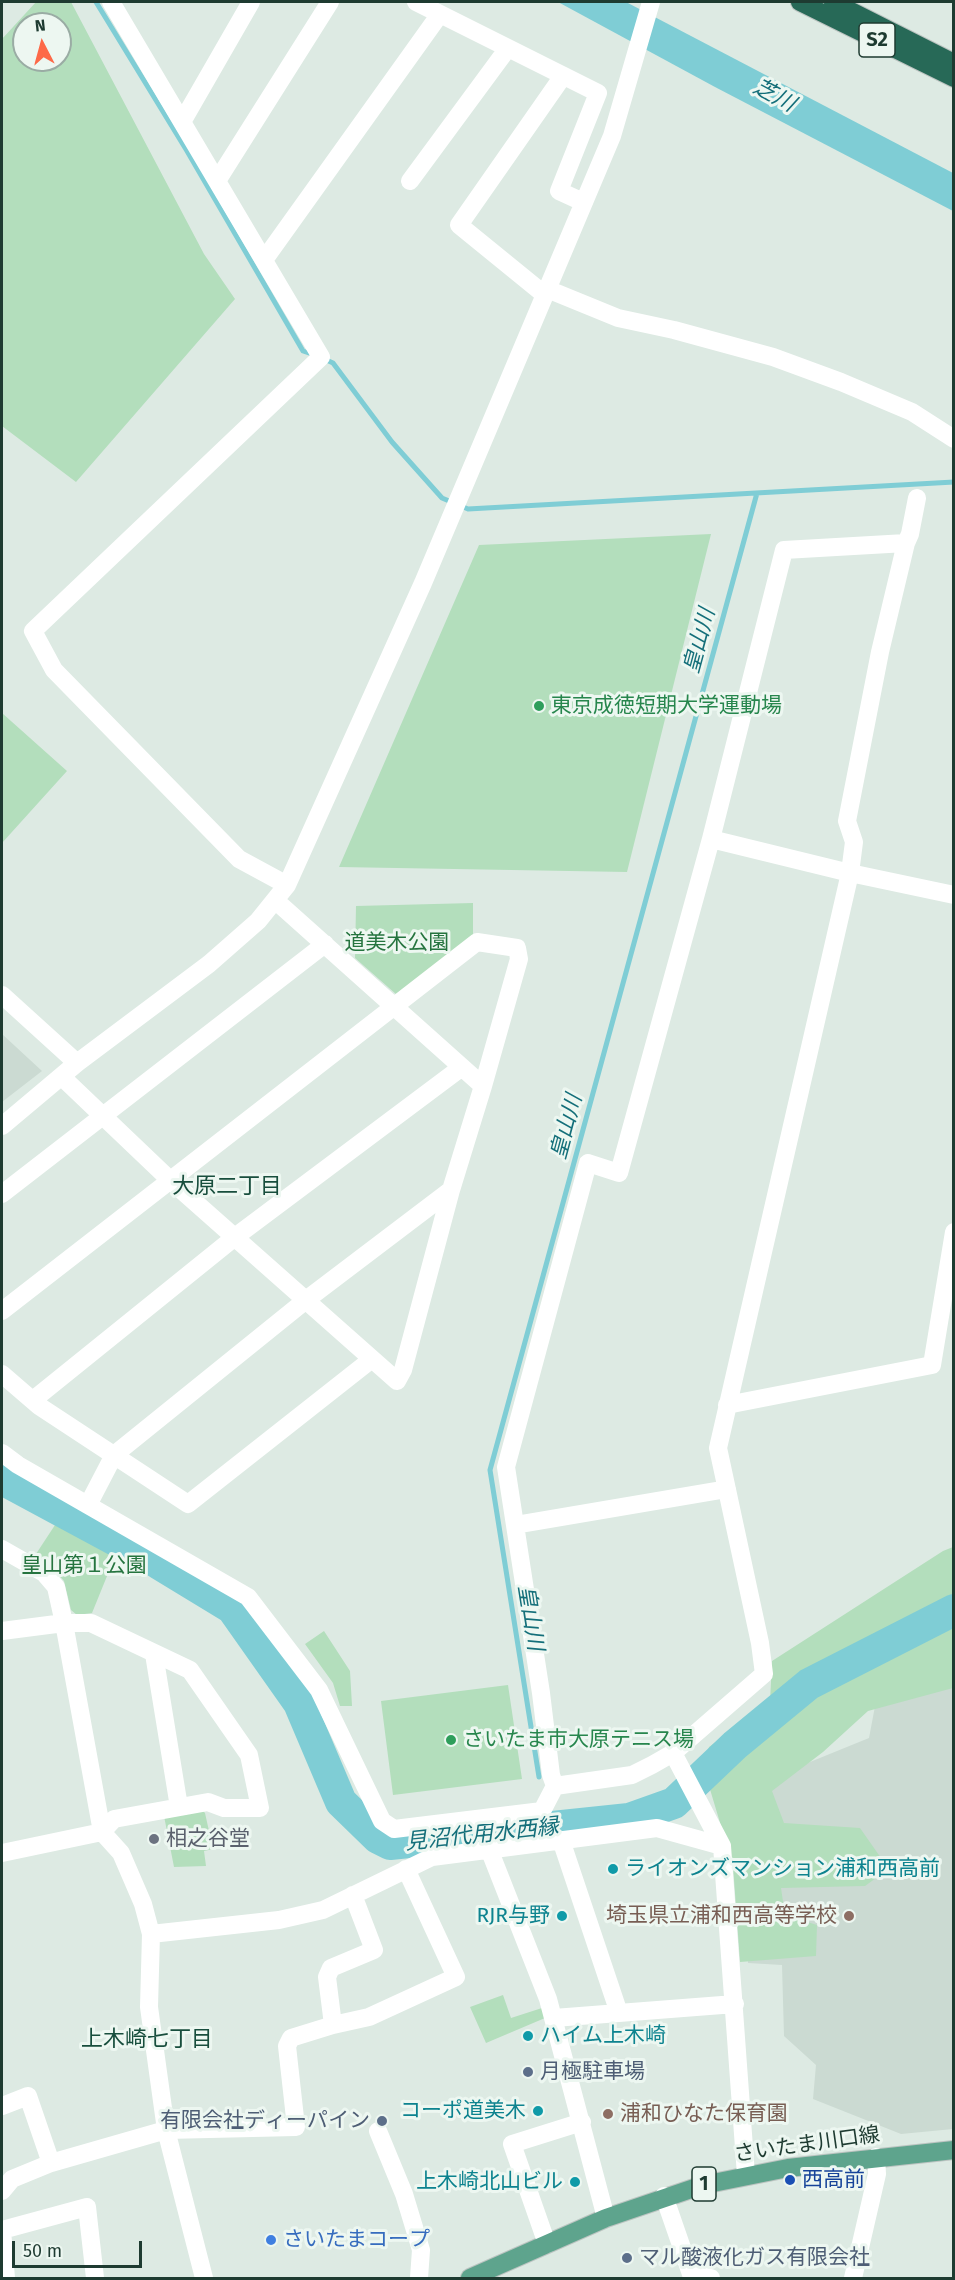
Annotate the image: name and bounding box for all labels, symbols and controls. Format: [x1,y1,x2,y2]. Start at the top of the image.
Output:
north arrow [12,12,72,72]
text: N [34,16,47,36]
road number: S2 [859,23,895,57]
water label: 芝川 [748,74,800,118]
water label: 皇山川 [679,606,721,676]
place label: 東京成徳短期大学運動場 [551,693,782,719]
marker: 東京成徳短期大学運動場 [532,699,546,713]
park label: 道美木公園 [345,930,449,956]
water label: 皇山川 [546,1092,588,1162]
district label: 大原二丁目 [172,1174,282,1200]
park label: 皇山第１公園 [21,1553,147,1579]
water label: 皇山川 [512,1583,548,1653]
place label: さいたま市大原テニス場 [463,1727,694,1753]
marker: さいたま市大原テニス場 [444,1733,458,1747]
water label: 見沼代用水西縁 [404,1814,560,1856]
place label: 相之谷堂 [166,1826,250,1852]
marker: 相之谷堂 [147,1832,161,1846]
place label: ライオンズマンション浦和西高前 [625,1856,940,1882]
marker: ライオンズマンション浦和西高前 [606,1862,620,1876]
place label: RJR与野 [476,1903,550,1929]
place label: 埼玉県立浦和西高等学校 [606,1903,837,1929]
marker: RJR与野 [555,1909,569,1923]
marker: 埼玉県立浦和西高等学校 [842,1909,856,1923]
place label: ハイム上木崎 [540,2023,666,2049]
district label: 上木崎七丁目 [81,2027,213,2053]
marker: ハイム上木崎 [521,2029,535,2043]
place label: 月極駐車場 [540,2059,645,2085]
marker: 月極駐車場 [521,2065,535,2079]
place label: コーポ道美木 [400,2098,526,2124]
place label: 浦和ひなた保育園 [620,2101,788,2127]
marker: コーポ道美木 [531,2104,545,2118]
marker: 浦和ひなた保育園 [601,2107,615,2121]
place label: 有限会社ディーパイン [160,2108,370,2134]
marker: 有限会社ディーパイン [375,2114,389,2128]
street label: さいたま川口線 [732,2122,882,2168]
road number: 1 [692,2167,716,2201]
place label: 西高前 [802,2167,865,2193]
place label: 上木崎北山ビル [416,2169,563,2195]
marker: 西高前 [783,2173,797,2187]
marker: 上木崎北山ビル [568,2175,582,2189]
place label: さいたまコープ [283,2227,430,2253]
scale bar [15,2229,146,2267]
marker: さいたまコープ [264,2233,278,2247]
text: 50 m [23,2240,62,2262]
place label: マル酸液化ガス有限会社 [639,2245,870,2271]
marker: マル酸液化ガス有限会社 [620,2251,634,2265]

